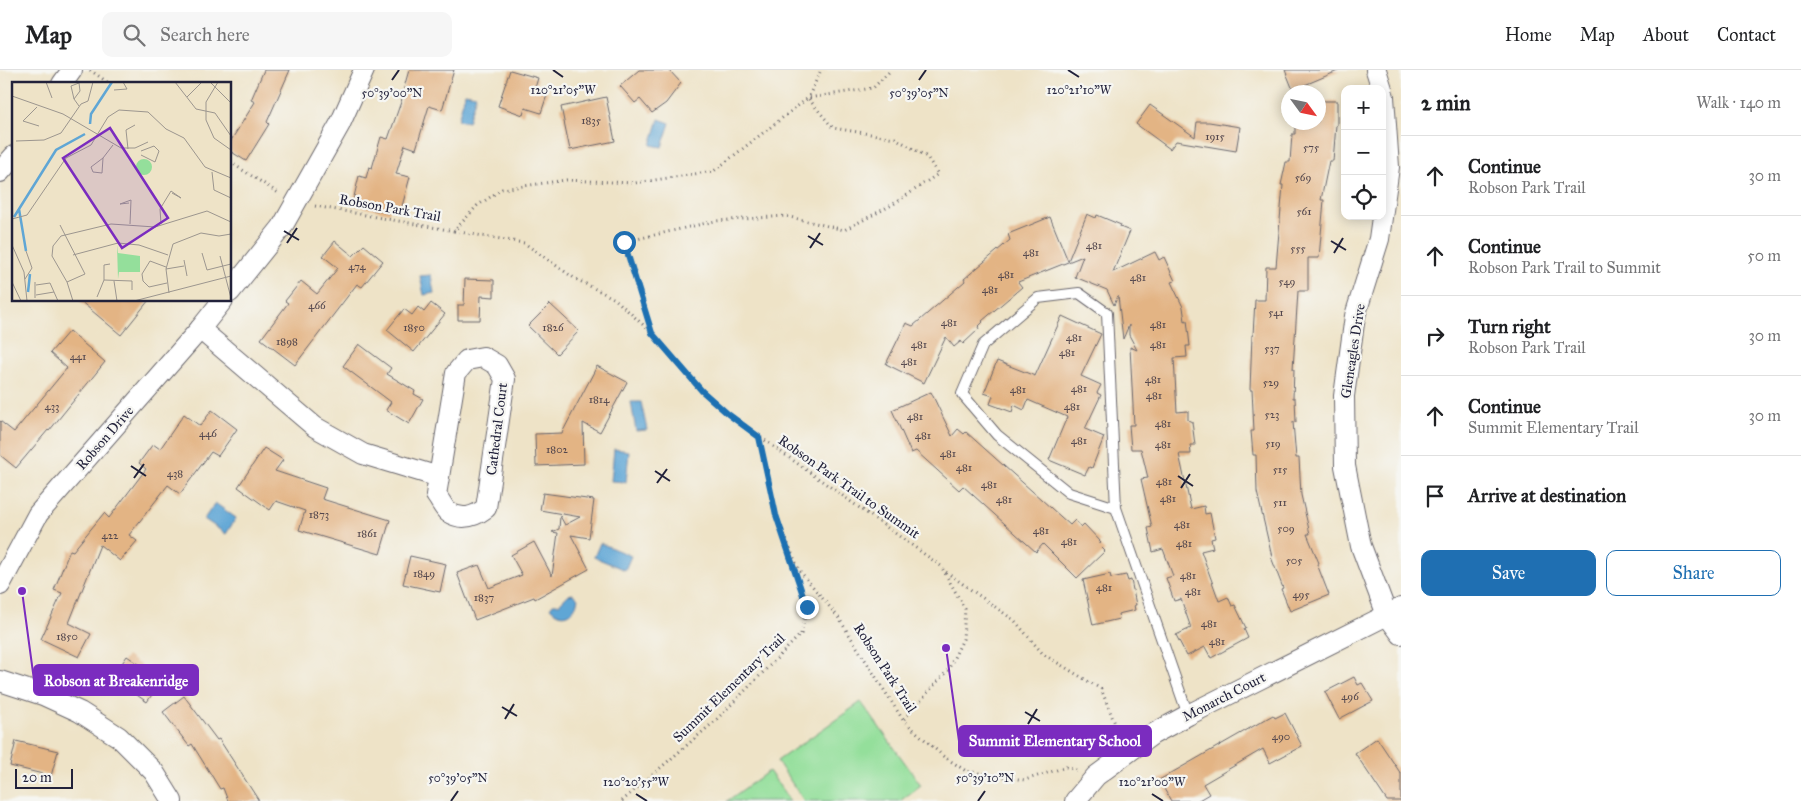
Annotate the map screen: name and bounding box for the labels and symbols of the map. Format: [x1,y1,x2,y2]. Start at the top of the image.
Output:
inset map [12,82,231,301]
text: 120°21'05"W [530,83,596,97]
text: 120°21'10"W [1047,83,1112,97]
north arrow [1281,85,1326,130]
text: 50°39'00"N [362,86,422,100]
text: 50°39'05"N [889,86,949,100]
house number: 1835 [581,114,601,127]
house number: 1915 [1205,130,1225,143]
house number: 575 [1303,141,1319,154]
house number: 569 [1295,171,1311,184]
street label: Robson Park Trail [338,191,442,225]
house number: 561 [1296,205,1312,218]
route start [613,231,636,254]
house number: 481 [1086,239,1102,252]
house number: 555 [1290,242,1306,255]
house number: 481 [1023,246,1039,259]
house number: 474 [348,260,367,273]
house number: 481 [998,268,1014,281]
house number: 481 [1130,271,1146,284]
house number: 549 [1279,275,1296,288]
house number: 481 [982,283,998,296]
house number: 466 [308,299,326,312]
street label: Gleneagles Drive [1337,302,1369,400]
house number: 541 [1268,306,1284,319]
house number: 481 [941,316,957,329]
house number: 481 [1150,318,1166,331]
house number: 1850 [403,321,425,334]
house number: 1826 [542,321,564,334]
house number: 481 [1066,331,1082,344]
house number: 1898 [276,335,298,348]
house number: 481 [911,338,927,351]
house number: 481 [1150,338,1166,351]
house number: 537 [1264,342,1280,355]
house number: 481 [1059,346,1075,359]
house number: 441 [70,350,86,363]
house number: 481 [901,355,917,368]
house number: 481 [1145,373,1161,386]
house number: 529 [1263,376,1279,389]
street label: Cathedral Court [483,382,511,476]
house number: 481 [1071,382,1087,395]
house number: 481 [1010,383,1026,396]
house number: 481 [1146,389,1162,402]
house number: 1814 [589,393,610,406]
house number: 433 [45,400,59,413]
house number: 481 [1064,400,1080,413]
street label: Robson Drive [73,403,137,473]
house number: 523 [1265,408,1279,421]
house number: 481 [907,410,923,423]
house number: 481 [1155,417,1171,430]
house number: 446 [199,427,217,440]
house number: 481 [915,429,931,442]
street label: Robson Park Trail to Summit [775,432,923,542]
house number: 481 [1071,434,1087,447]
house number: 519 [1265,437,1281,450]
house number: 481 [1155,438,1171,451]
house number: 1802 [546,443,569,456]
house number: 481 [940,447,956,460]
house number: 481 [956,461,972,474]
house number: 515 [1273,463,1287,476]
house number: 438 [167,467,183,480]
house number: 481 [1156,475,1172,488]
house number: 481 [981,478,997,491]
house number: 481 [1160,492,1176,505]
house number: 481 [996,493,1012,506]
house number: 511 [1273,496,1287,509]
house number: 1873 [309,508,329,521]
house number: 481 [1174,518,1190,531]
house number: 509 [1277,522,1295,535]
house number: 481 [1033,524,1049,537]
house number: 1861 [357,527,377,540]
house number: 422 [102,529,119,542]
house number: 481 [1061,535,1077,548]
house number: 481 [1176,537,1192,550]
house number: 505 [1286,554,1302,567]
house number: 1849 [413,567,435,580]
house number: 481 [1180,569,1196,582]
house number: 481 [1096,581,1112,594]
house number: 481 [1185,585,1201,598]
house number: 495 [1292,588,1310,601]
house number: 1837 [474,591,494,604]
route end [796,596,819,619]
house number: 481 [1201,617,1217,630]
street label: Robson Park Trail [850,620,920,716]
house number: 1850 [56,630,78,643]
street label: Summit Elementary Trail [669,630,789,746]
house number: 481 [1209,635,1225,648]
callout: Robson at Breakenridge [34,665,198,695]
street label: Monarch Court [1180,669,1269,725]
text: Robson at Breakenridge [44,672,189,691]
house number: 496 [1341,690,1359,703]
callout: Summit Elementary School [959,726,1151,756]
house number: 490 [1272,730,1290,743]
text: Summit Elementary School [969,732,1142,751]
scale bar [15,766,72,789]
text: 50°39'05"N [428,771,488,785]
text: 50°39'10"N [956,771,1014,785]
text: 120°20'55"W [603,775,670,789]
text: 120°21'00"W [1119,775,1186,789]

